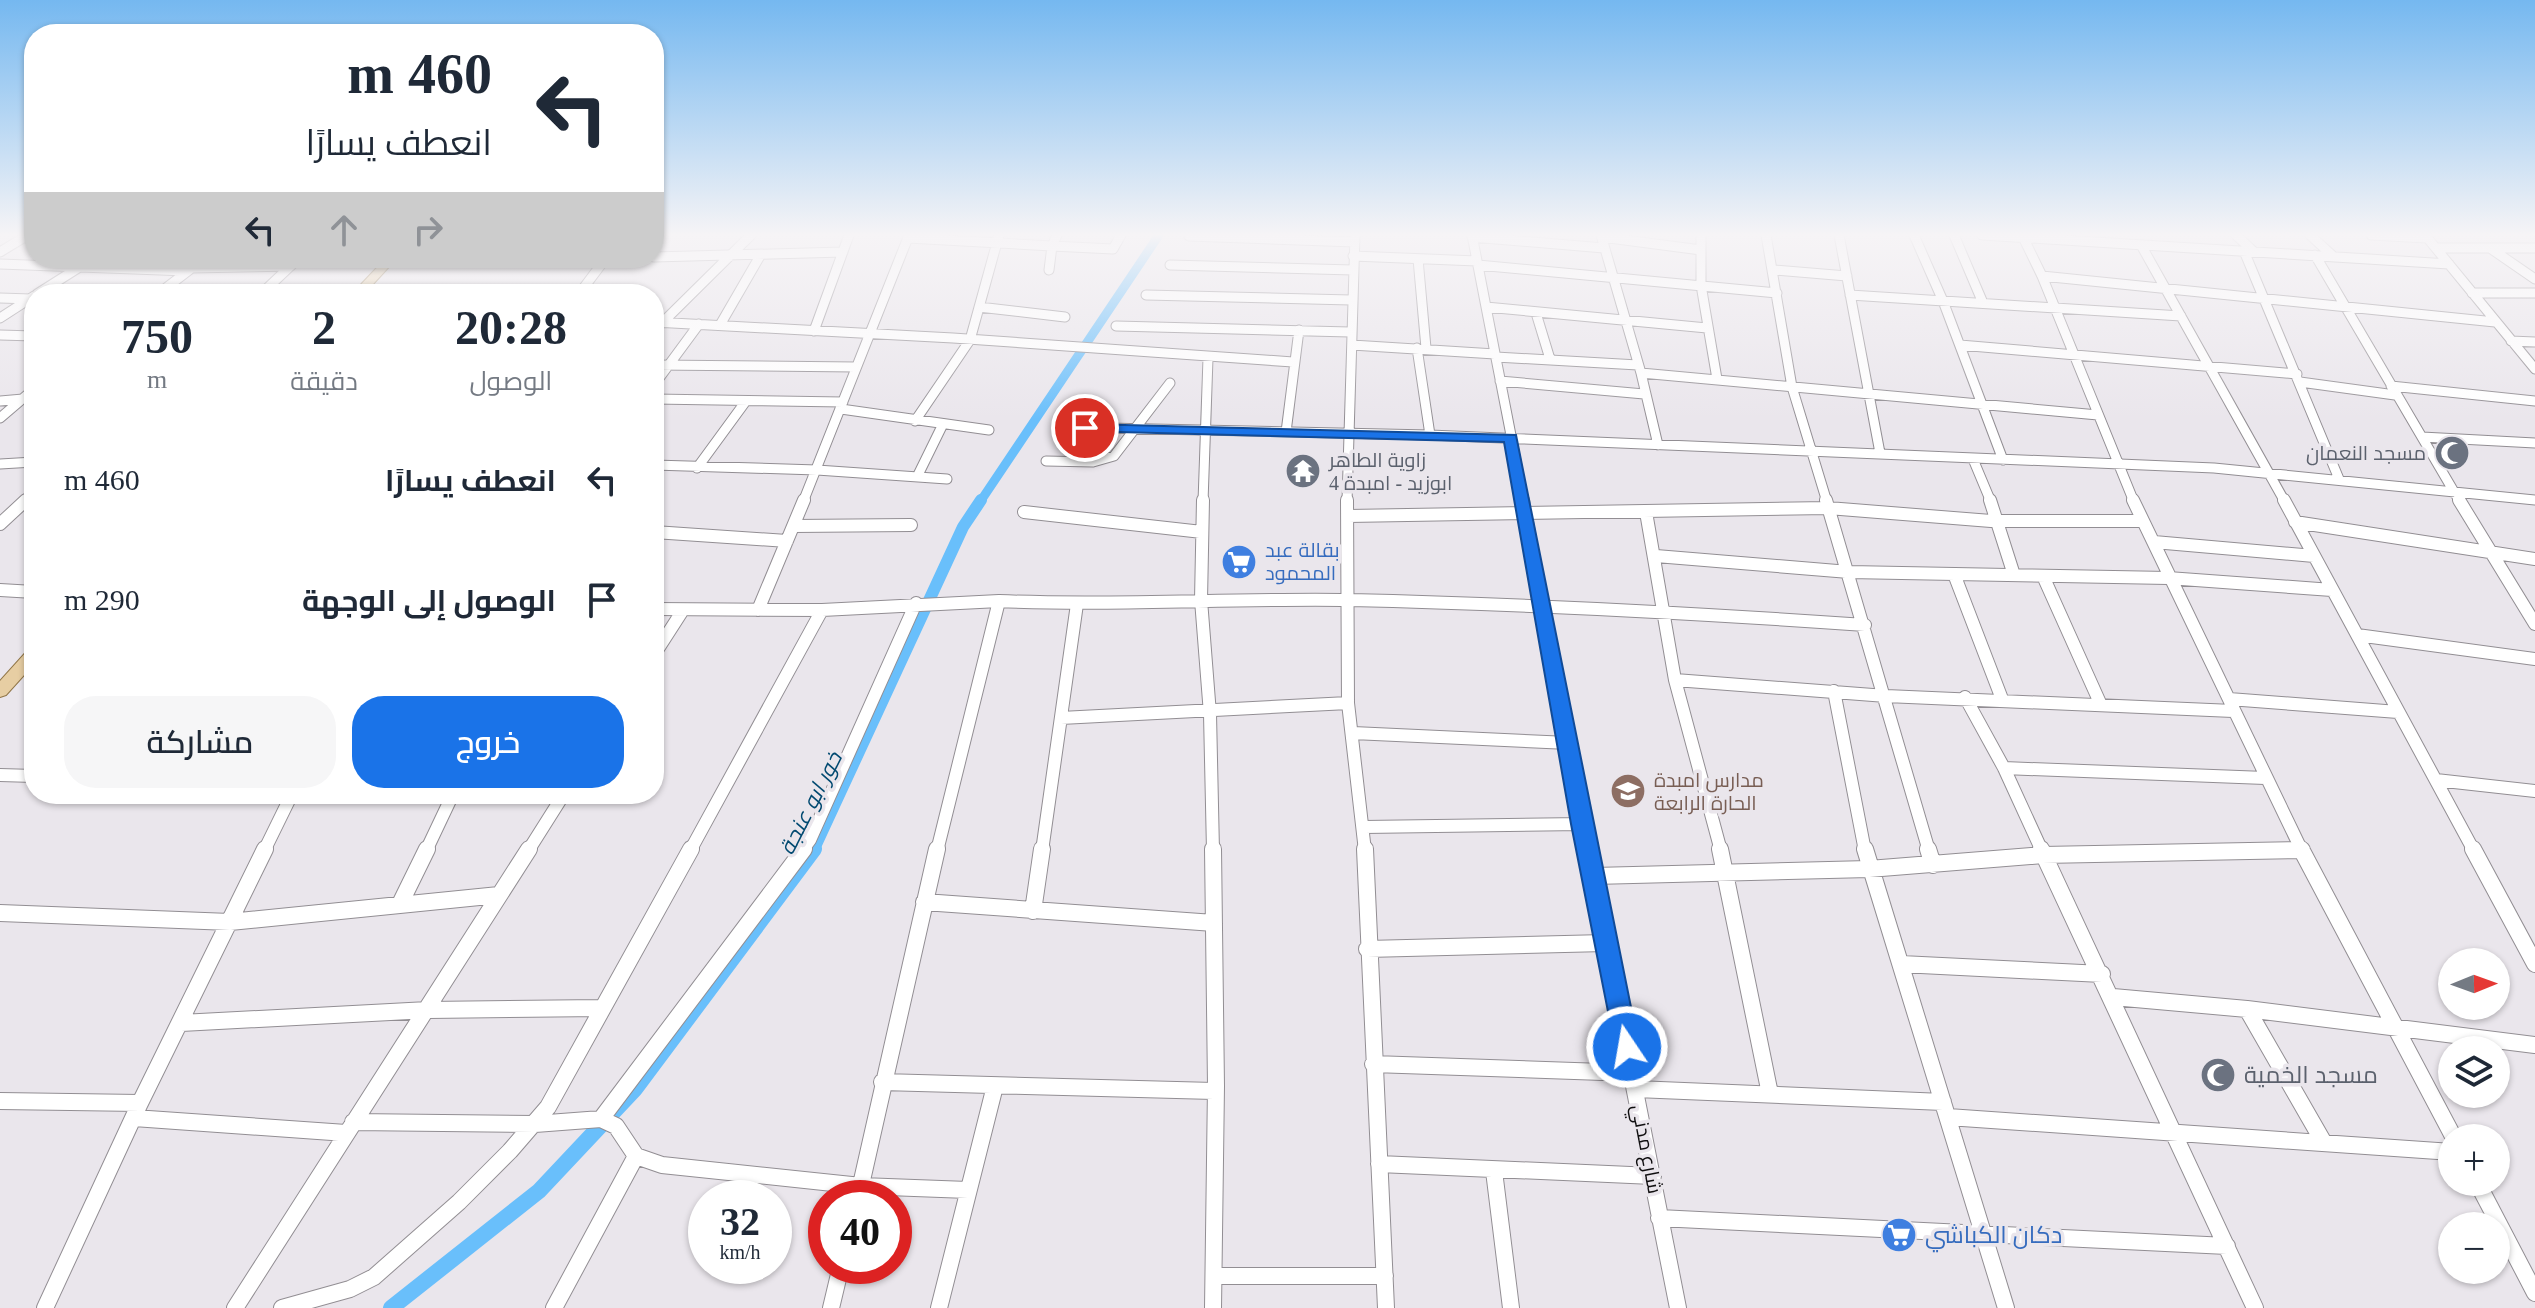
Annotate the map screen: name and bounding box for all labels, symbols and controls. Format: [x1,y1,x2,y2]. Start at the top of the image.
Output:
text: 460 m [347,43,492,105]
icon: left [520,56,624,160]
text: انعطف يسارًا [306,123,492,163]
icon: left [238,208,282,252]
icon: ahead [322,208,366,252]
icon: right [406,208,450,252]
text: 2 [312,301,336,354]
text: 20:28 [455,301,567,354]
text: 750 [121,310,193,363]
text: m [147,365,167,394]
text: دقيقة [290,367,358,396]
text: الوصول [469,367,552,396]
pin [1051,394,1119,462]
icon: arrive [1063,406,1107,450]
mosque icon: مسجد النعمان [2433,434,2471,472]
place label: مسجد النعمان [2306,442,2426,466]
place label: زاوية الطاهر ابوزيد - امبدة 4 [1328,449,1452,495]
temple icon: زاوية الطاهر ابوزيد - امبدة 4 [1284,452,1322,490]
icon: left [580,458,624,502]
text: 460 m [64,463,140,496]
text: انعطف يسارًا [385,464,556,497]
place label: بقالة عبد المحمود [1265,539,1340,585]
supermarket icon: بقالة عبد المحمود [1220,543,1258,581]
icon: arrive [580,578,624,622]
text: 290 m [64,583,140,616]
text: الوصول إلى الوجهة [302,584,556,617]
button: مشاركة [64,696,336,788]
button: خروج [352,696,624,788]
water label: خور ابو عنجة [774,747,847,859]
place label: مدارس امبدة الحارة الرابعة [1654,769,1764,815]
school or university icon: مدارس امبدة الحارة الرابعة [1609,772,1647,810]
north arrow [2438,948,2510,1020]
map controls [2438,948,2510,1284]
position arrow [1585,1005,1669,1089]
button: layers [2438,1036,2510,1108]
mosque icon: مسجد الخمية [2199,1056,2237,1094]
place label: مسجد الخمية [2244,1062,2378,1088]
street label: شارع مدني [1623,1103,1666,1196]
button: + [2438,1124,2510,1196]
speed limit sign: 40 [808,1180,912,1284]
text: 32 [720,1199,760,1244]
button: − [2438,1212,2510,1284]
supermarket icon: دكان الكباشي [1880,1216,1918,1254]
place label: دكان الكباشي [1925,1222,2062,1253]
text: km/h [719,1241,761,1263]

